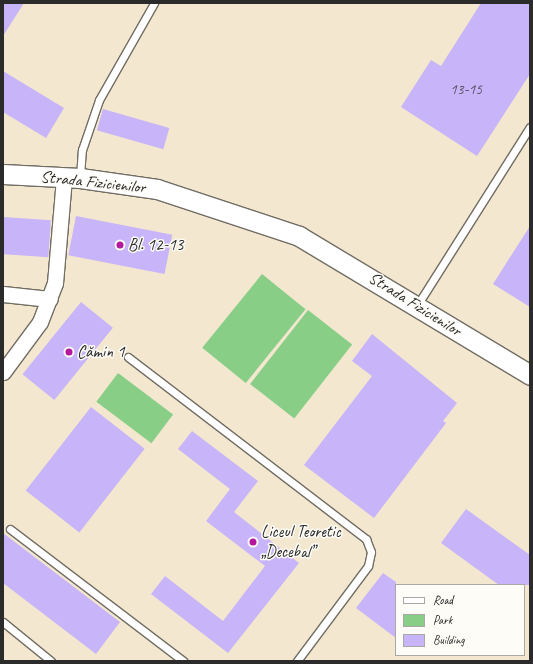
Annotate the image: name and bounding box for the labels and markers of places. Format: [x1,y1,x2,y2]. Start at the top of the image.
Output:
place label: Bl. 12-13 [128,235,184,255]
marker: Bl. 12-13 [115,240,125,250]
place label: Cămin 1 [77,342,125,362]
marker: Cămin 1 [64,347,74,357]
place label: Liceul Teoretic „Decebal” [261,522,341,562]
marker: Liceul Teoretic „Decebal” [248,537,258,547]

